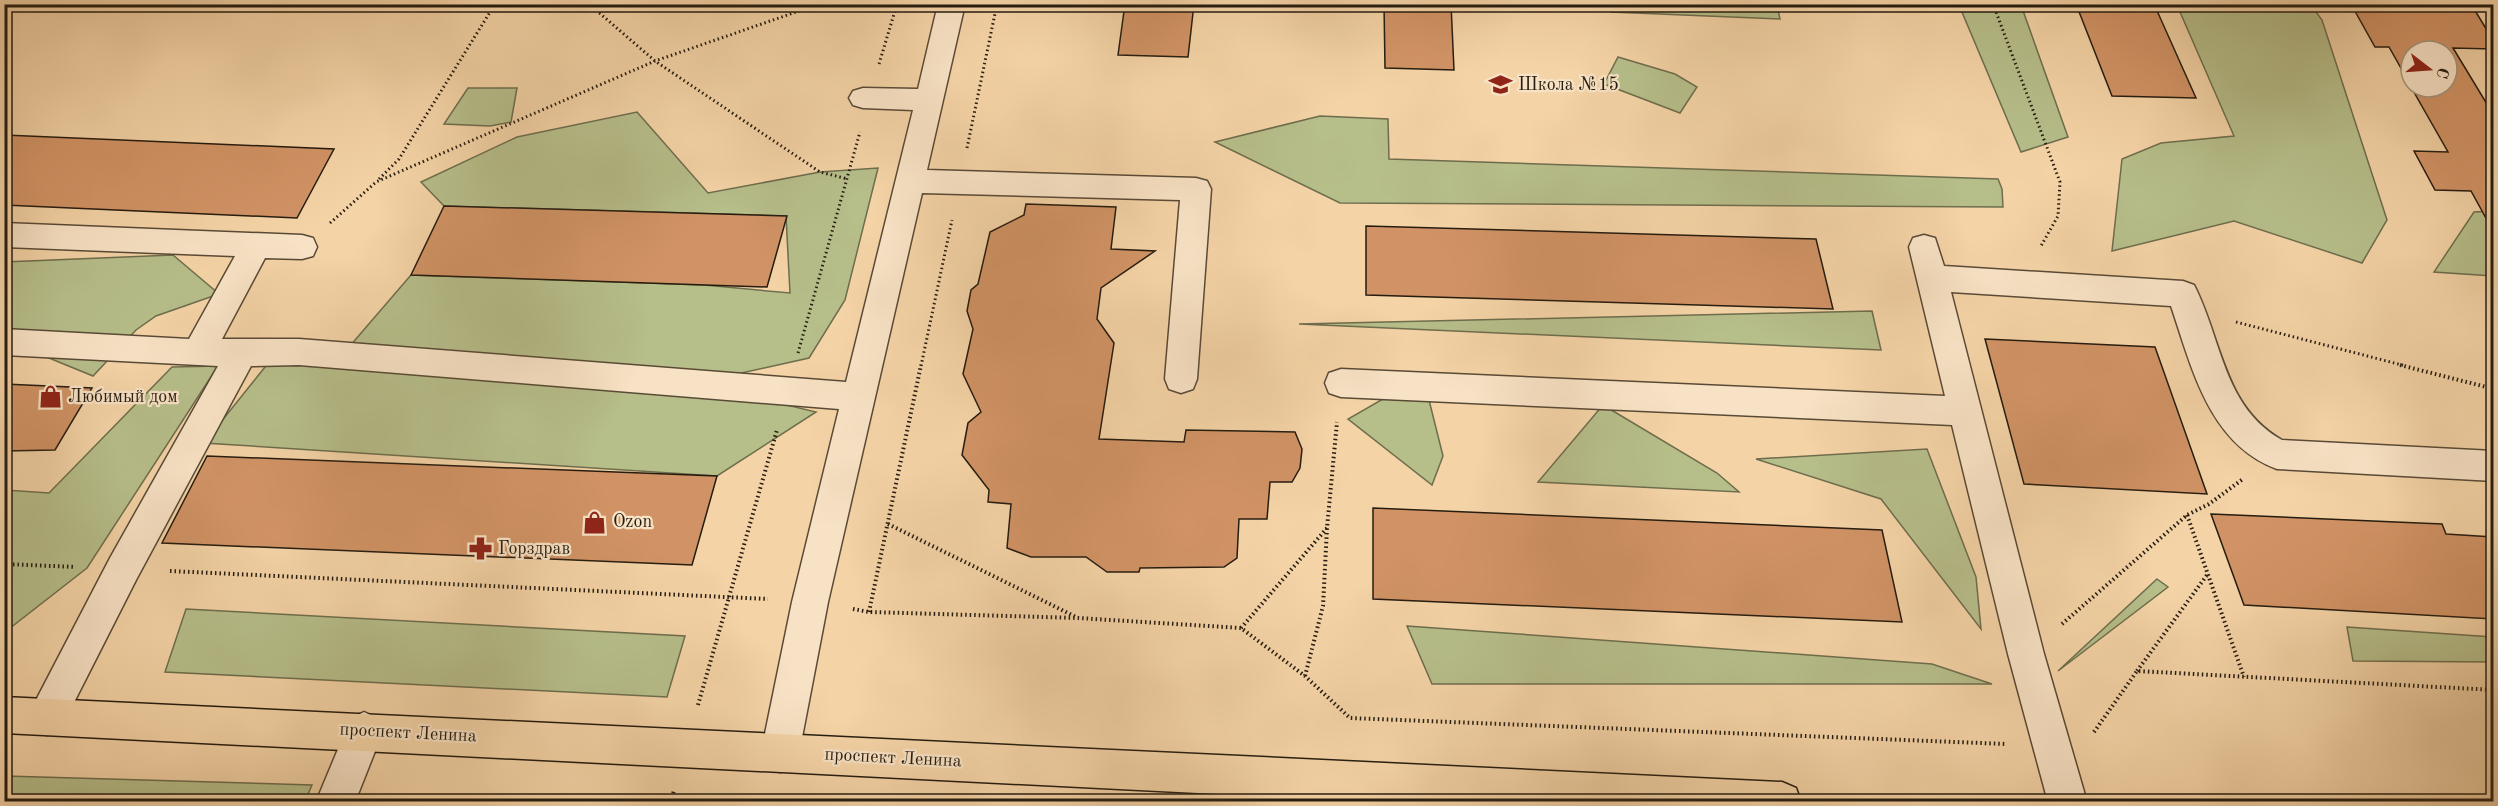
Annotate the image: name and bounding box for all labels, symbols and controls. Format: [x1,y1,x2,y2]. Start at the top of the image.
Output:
north arrow [2399,39,2459,99]
text: С [2432,65,2451,80]
school or university icon: Школа №15 [1487,72,1513,98]
place label: Школа №15 [1518,76,1619,94]
shop icon: Любимый дом [37,384,63,410]
place label: Любимый дом [68,388,178,406]
shop icon: Ozon [582,509,608,535]
place label: Ozon [613,513,652,531]
pharmacy icon: Горздрав [467,536,493,562]
place label: Горздрав [498,540,570,558]
street label: проспект Ленина [339,720,477,746]
street label: проспект Ленина [824,745,962,771]

